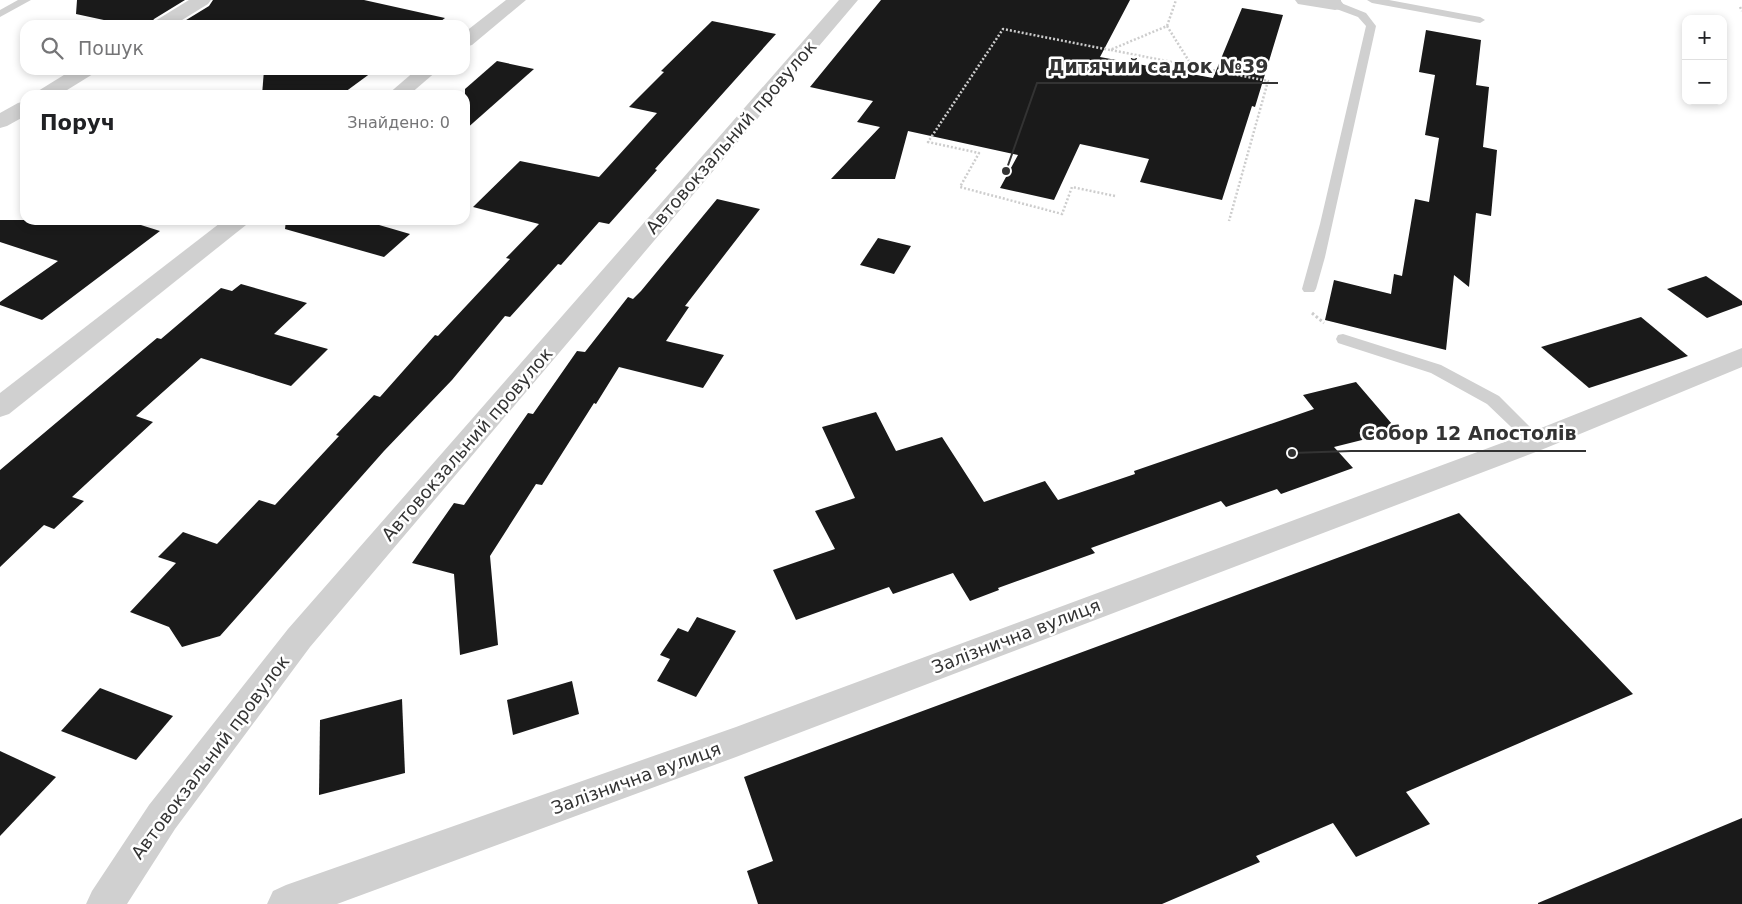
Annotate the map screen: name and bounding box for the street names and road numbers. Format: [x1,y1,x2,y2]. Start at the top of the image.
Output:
street label: Автовокзальний провулок [641,36,821,238]
street label: Автовокзальний провулок [377,343,557,545]
street label: Залізнична вулиця [929,594,1103,678]
street label: Автовокзальний провулок [127,651,293,863]
street label: Залізнична вулиця [548,738,724,818]

